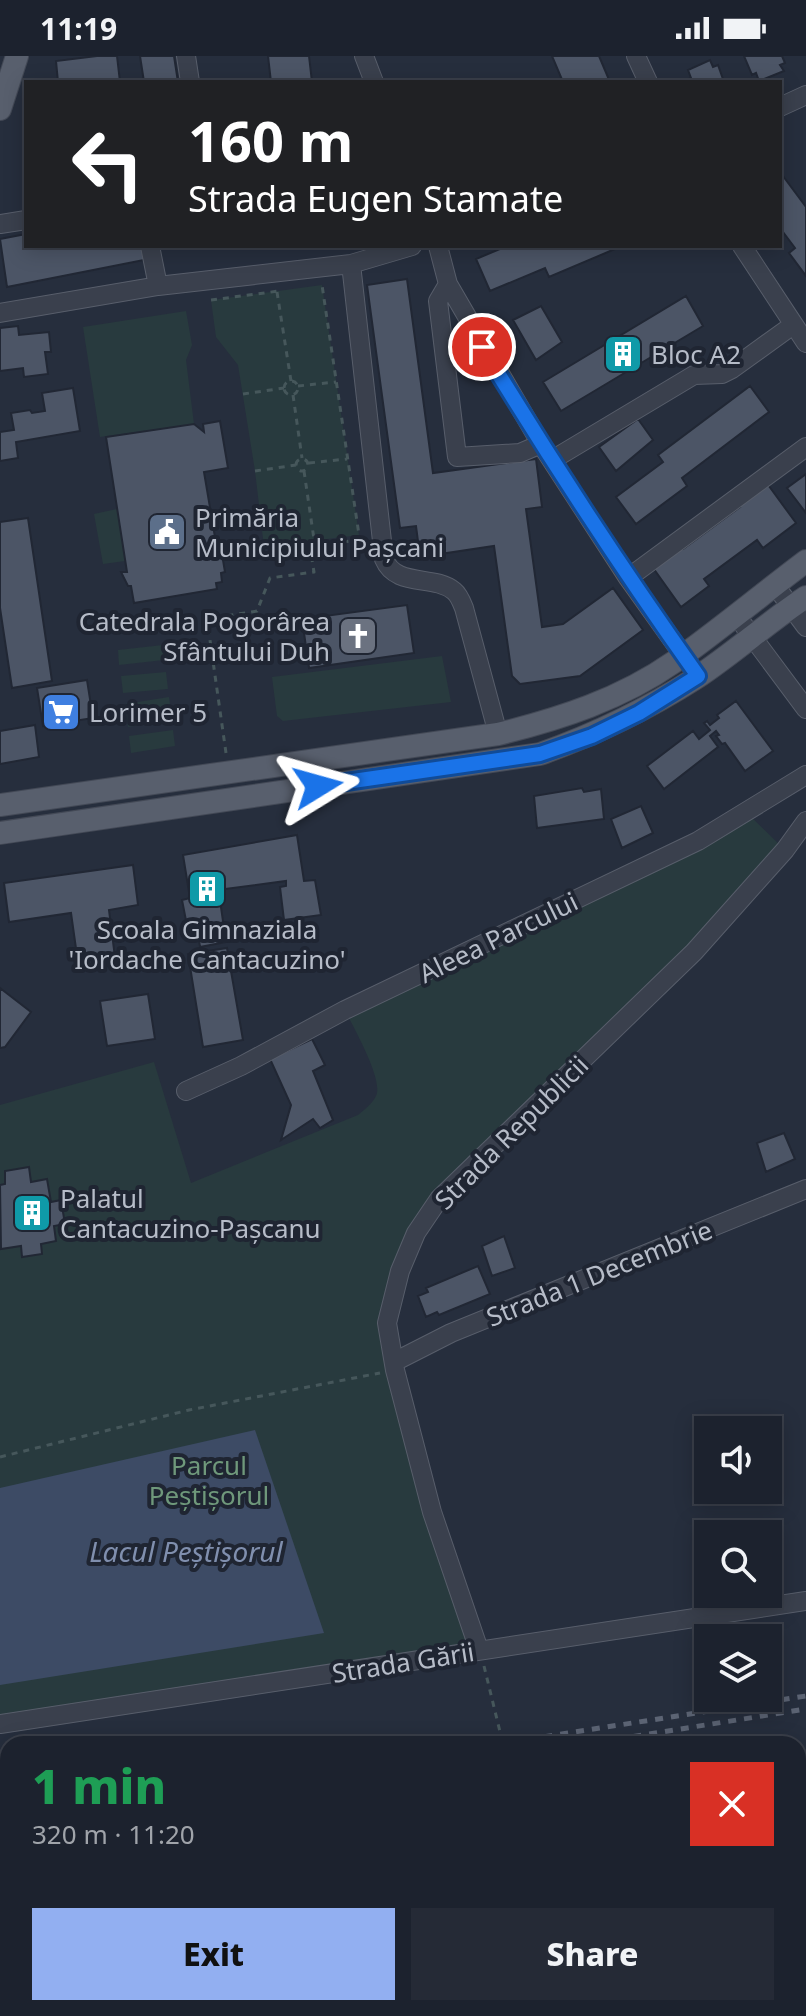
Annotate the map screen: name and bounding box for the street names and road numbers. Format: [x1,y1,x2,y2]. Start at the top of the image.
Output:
street label: Aleea Parcului [413,883,583,991]
street label: Strada Republicii [426,1047,596,1217]
street label: Strada 1 Decembrie [481,1211,717,1335]
street label: Strada Gării [329,1633,477,1691]

